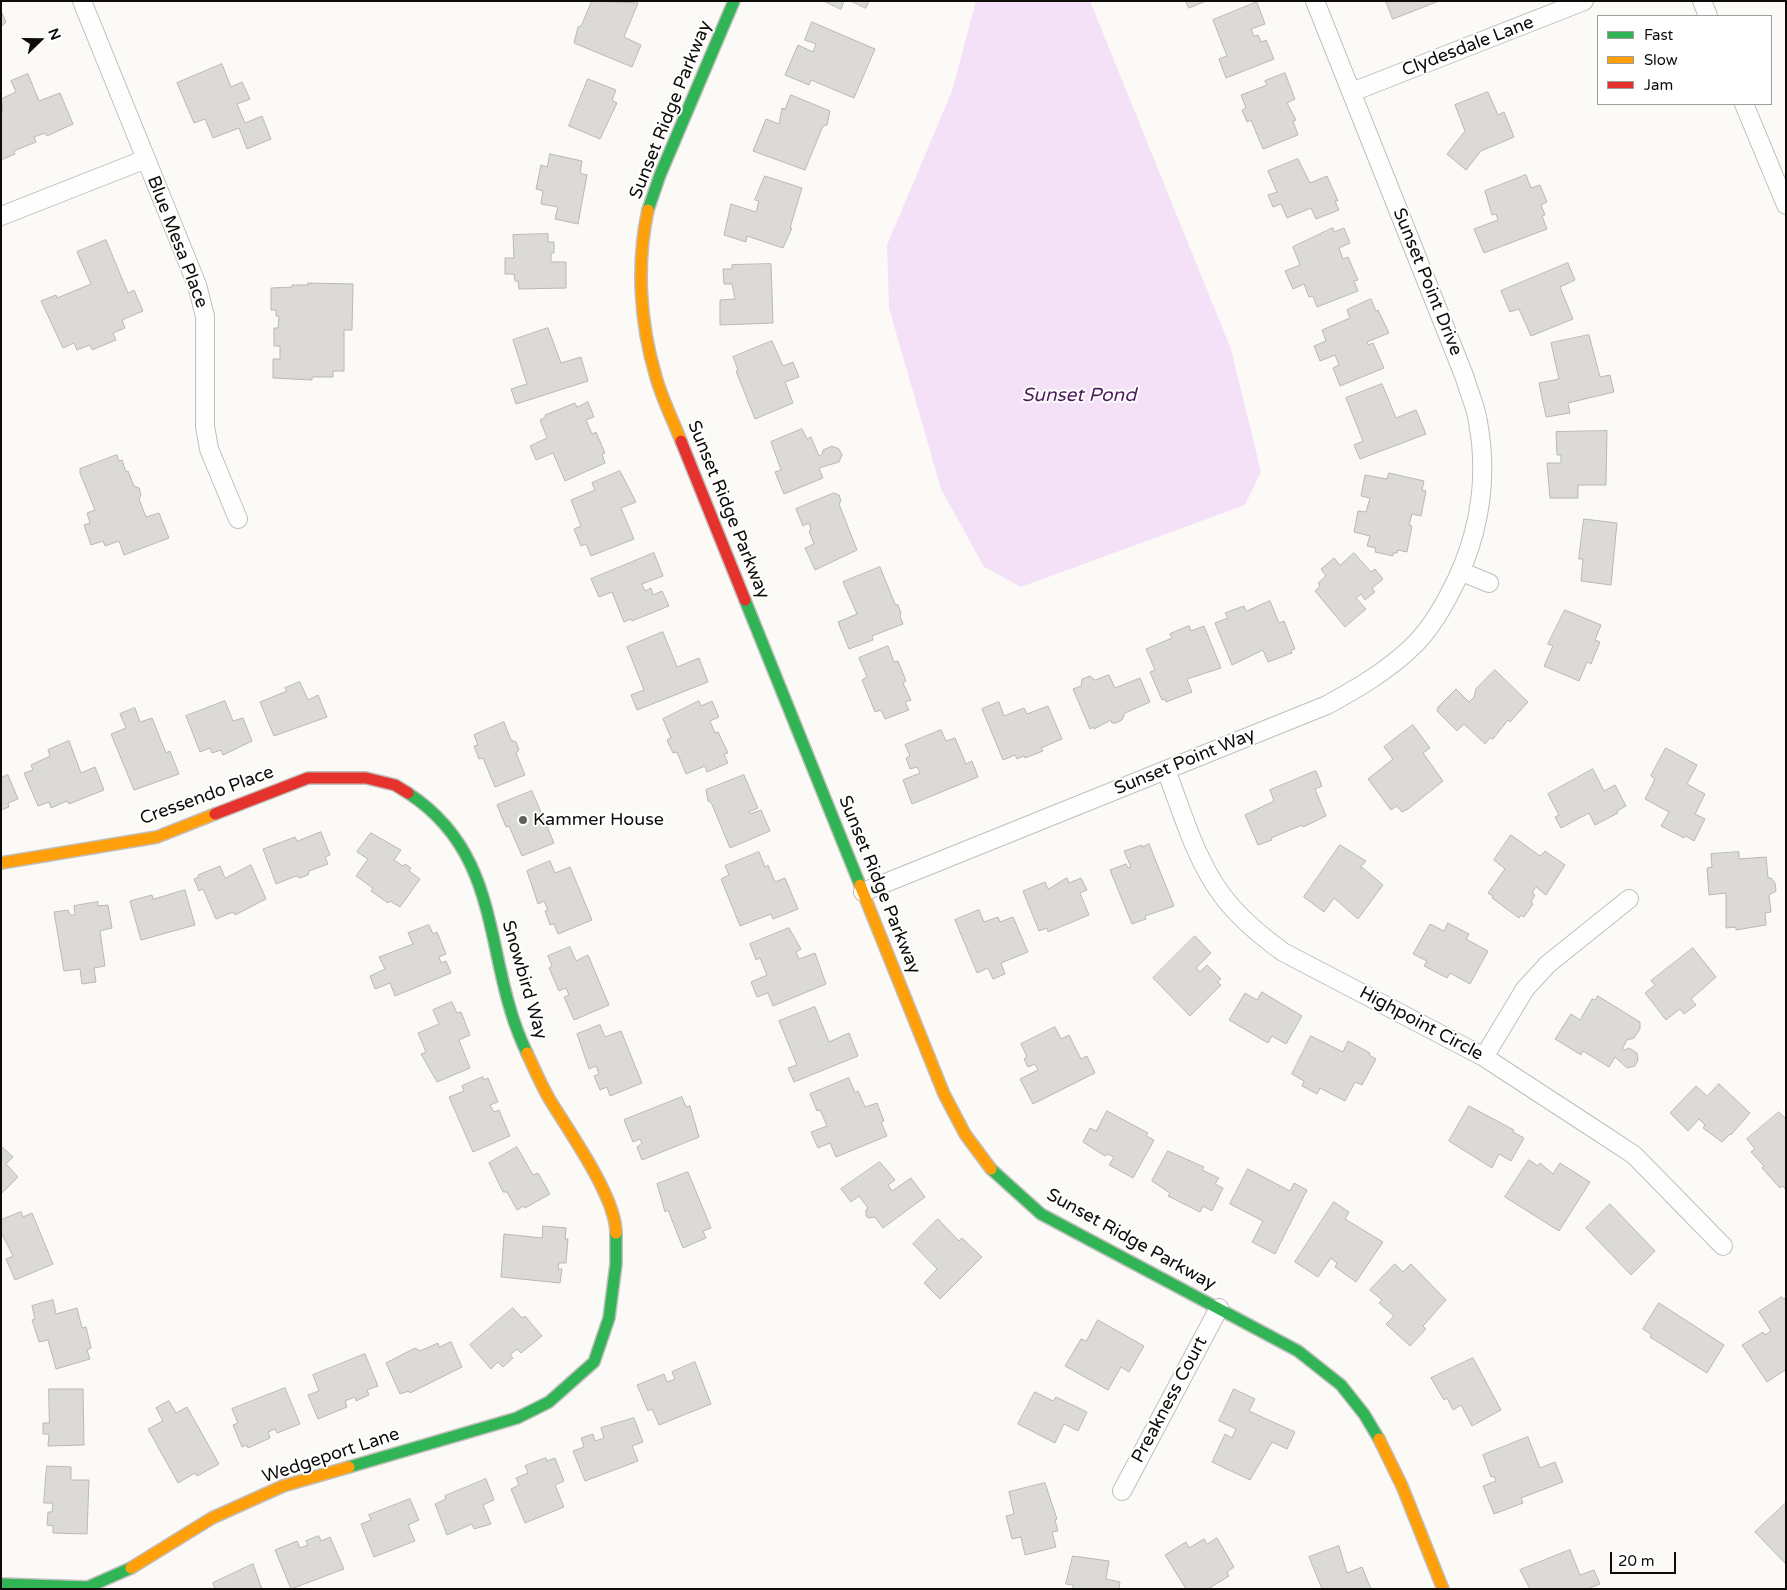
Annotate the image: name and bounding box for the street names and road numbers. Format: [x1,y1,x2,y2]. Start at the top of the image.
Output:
street label: Clydesdale Lane [1399,12,1537,82]
street label: Sunset Ridge Parkway [625,18,717,202]
street label: Blue Mesa Place [142,173,212,311]
street label: Sunset Point Drive [1388,205,1466,359]
street label: Sunset Ridge Parkway [682,418,774,602]
street label: Sunset Point Way [1111,724,1259,800]
street label: Cressendo Place [137,762,277,830]
street label: Sunset Ridge Parkway [833,793,925,977]
street label: Snowbird Way [497,918,551,1042]
street label: Highpoint Circle [1355,982,1487,1066]
street label: Sunset Ridge Parkway [1043,1184,1219,1296]
street label: Preakness Court [1128,1333,1212,1467]
street label: Wedgeport Lane [260,1424,402,1488]

